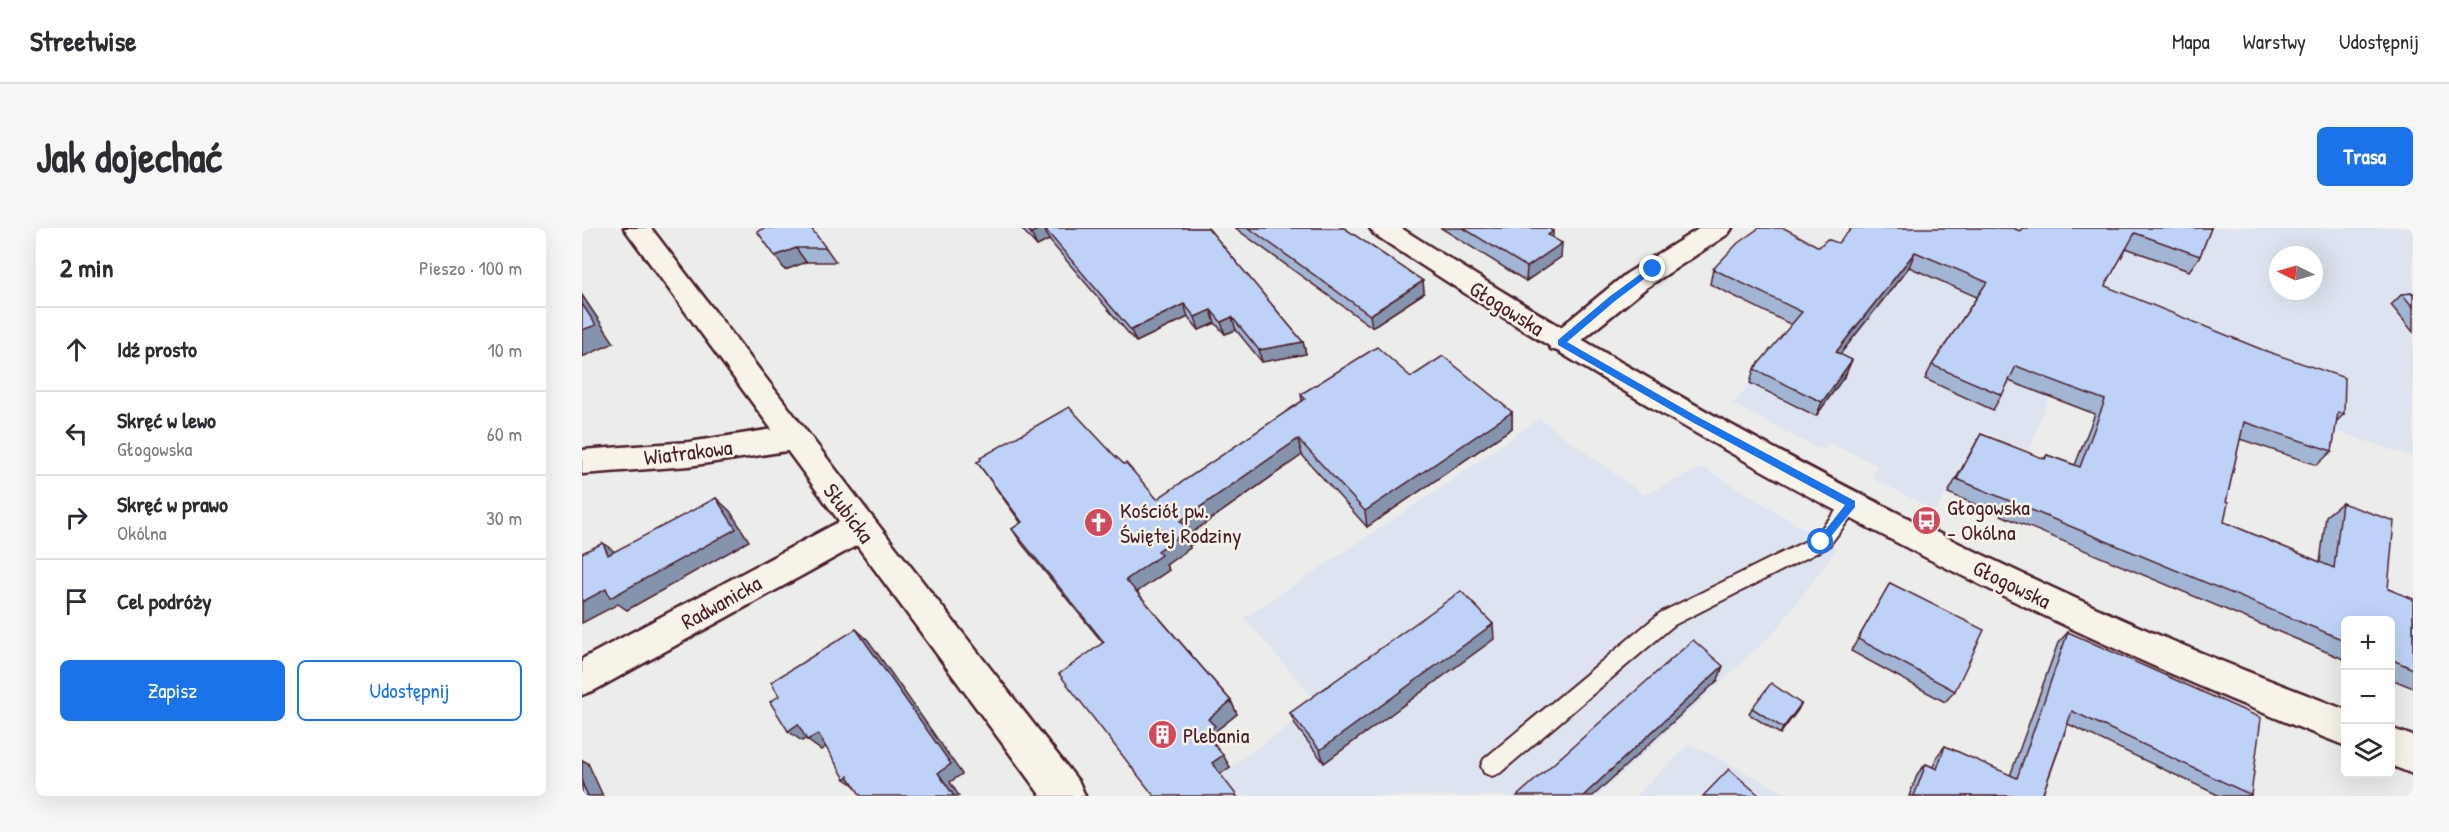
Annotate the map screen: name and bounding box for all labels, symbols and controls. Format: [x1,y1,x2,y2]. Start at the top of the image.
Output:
text: Streetwise [30,22,136,60]
text: Mapa [2172,27,2210,56]
text: Warstwy [2243,27,2306,56]
text: Udostępnij [2339,27,2419,56]
button: Trasa [2317,127,2413,186]
text: Jak dojechać [36,128,222,185]
north arrow [2269,246,2323,300]
text: 2 min [60,250,113,285]
text: Pieszo · 100 m [419,254,522,281]
route end [1639,255,1665,281]
street label: Głogowska [1464,273,1550,343]
icon: ahead [60,333,93,366]
text: Idź prosto [117,334,197,364]
text: 10 m [488,336,522,363]
text: Skręć w lewo [117,405,216,435]
icon: left [60,417,93,450]
text: 60 m [487,420,522,447]
street label: Wiatrakowa [642,432,734,472]
text: Głogowska [117,435,192,462]
street label: Słubicka [817,477,882,549]
text: Skręć w prawo [117,489,228,519]
place label: Głogowska - Okólna [1947,492,2030,547]
place label: Kościół pw. Świętej Rodziny [1120,495,1242,550]
icon: right [60,501,93,534]
text: 30 m [486,504,522,531]
bus stop icon: Głogowska - Okólna [1910,504,1942,536]
church icon: Kościół pw. Świętej Rodziny [1083,507,1115,539]
text: Okólna [117,519,167,546]
route start [1807,528,1833,554]
street label: Głogowska [1968,552,2056,616]
street label: Radwanicka [676,568,767,636]
icon: arrive [60,585,93,618]
text: Cel podróży [117,586,212,616]
map controls [2341,616,2395,778]
button: + [2341,616,2395,670]
button: Zapisz [60,660,285,721]
button: Udostępnij [297,660,522,721]
button: − [2341,670,2395,724]
building icon: Plebania [1146,719,1178,751]
place label: Plebania [1183,720,1250,750]
button: layers [2341,724,2395,778]

